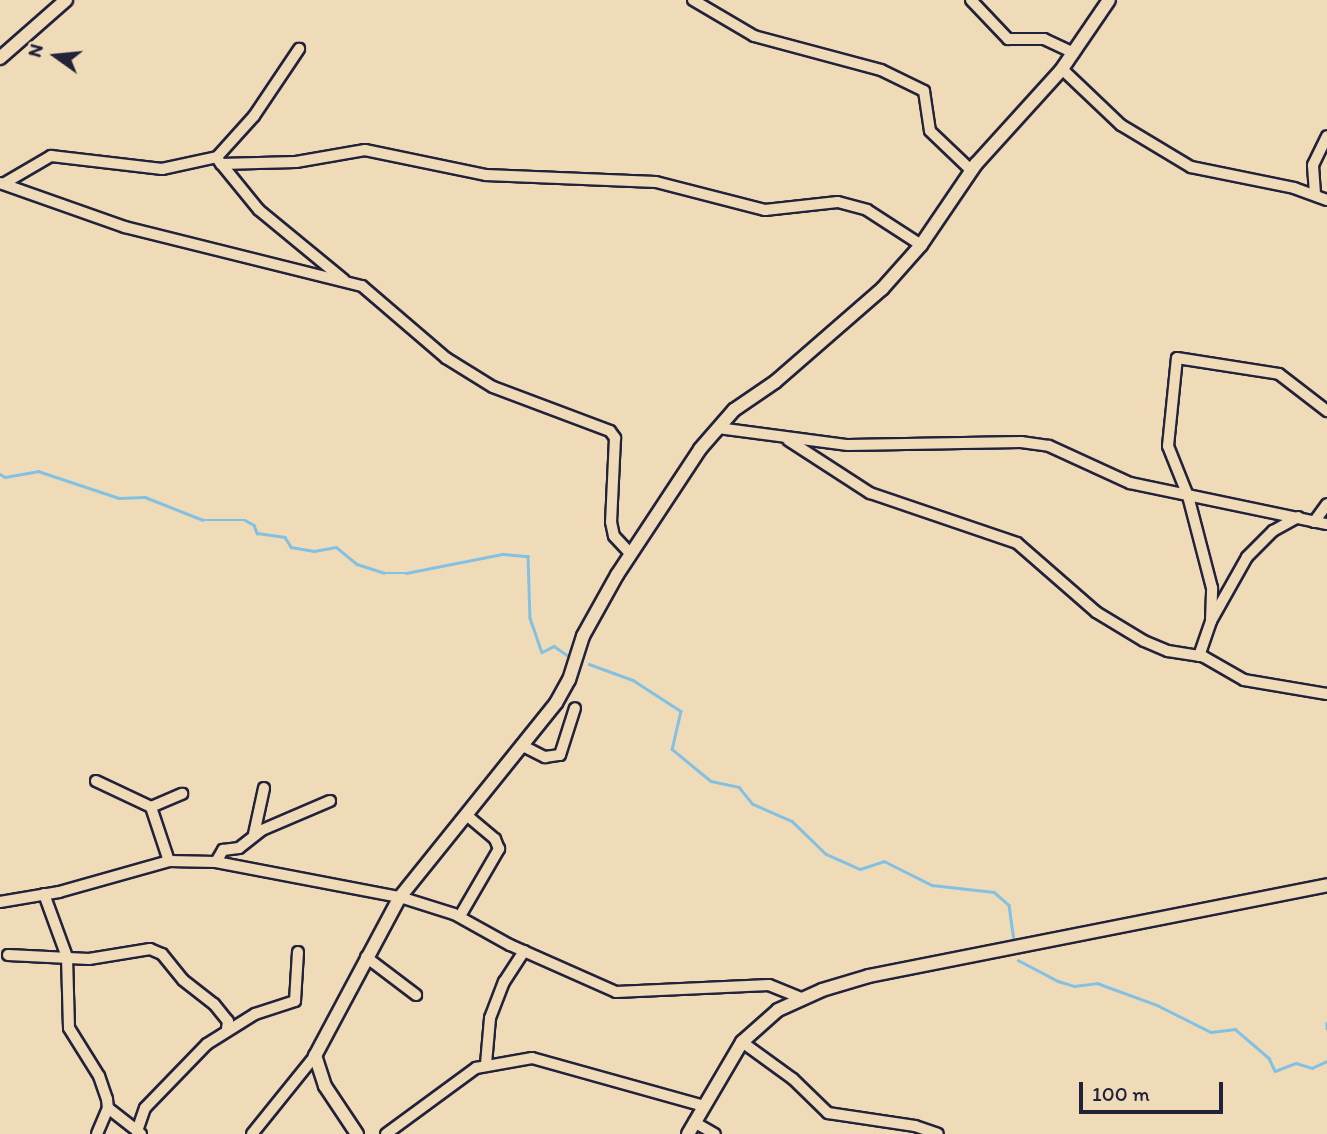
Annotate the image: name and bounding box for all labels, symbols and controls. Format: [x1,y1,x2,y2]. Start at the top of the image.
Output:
north arrow [21,21,91,91]
text: N [22,41,48,60]
scale bar [1082,1068,1226,1112]
text: 100 m [1092,1081,1150,1106]

